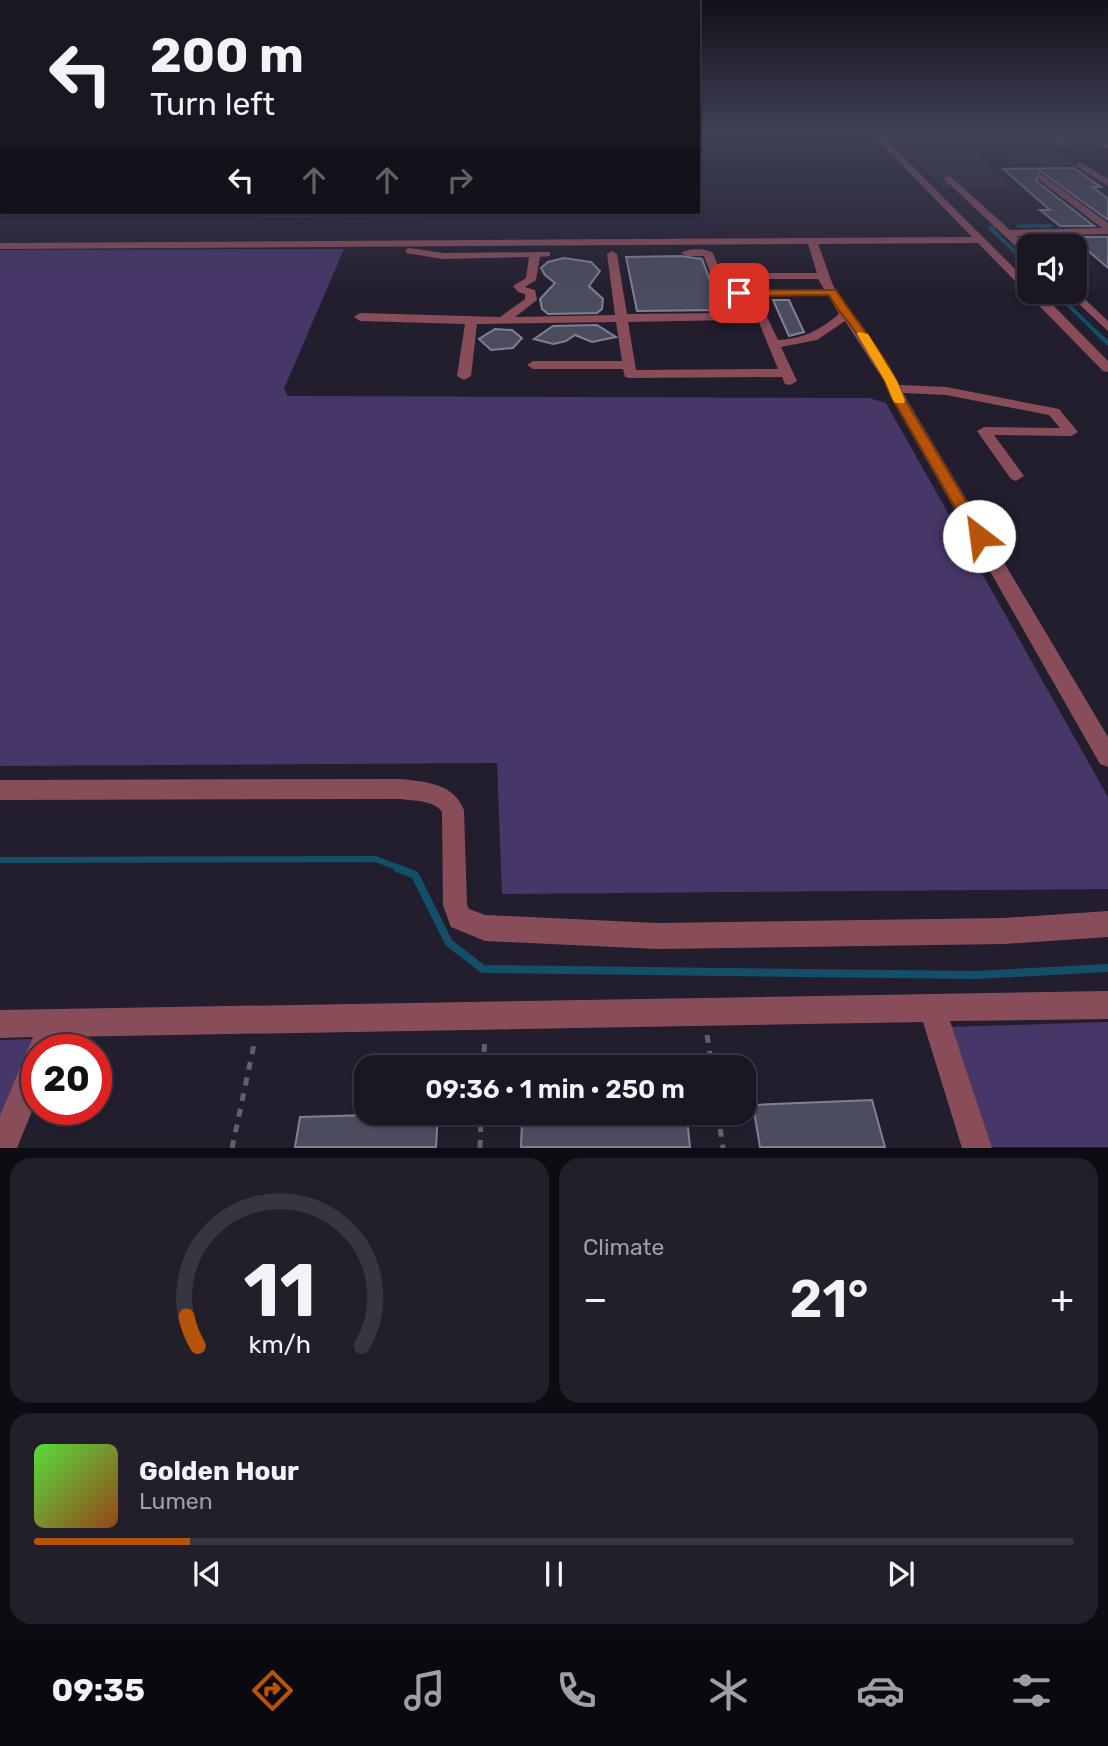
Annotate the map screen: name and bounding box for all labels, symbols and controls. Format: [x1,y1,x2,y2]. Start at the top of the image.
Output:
text: 200 m [150,26,304,84]
icon: left [35,28,126,119]
text: Turn left [150,85,275,123]
icon: left [222,161,260,199]
icon: ahead [295,161,333,199]
icon: ahead [368,161,406,199]
icon: right [441,161,479,199]
map controls [1017,234,1087,304]
button: sound [1017,234,1087,304]
pin [709,263,769,323]
icon: arrive [720,274,758,312]
position arrow [942,499,1016,573]
speed limit sign: 20 [21,1034,112,1125]
text: 09:36 · 1 min · 250 m [425,1074,685,1105]
text: Climate [583,1233,664,1261]
text: 11 [243,1249,316,1335]
text: 21° [790,1268,868,1330]
text: − [583,1276,608,1322]
text: + [1050,1276,1074,1322]
text: km/h [248,1330,311,1359]
text: Golden Hour [139,1456,299,1487]
text: Lumen [139,1487,213,1515]
icon: previous [188,1555,226,1593]
icon: pause [535,1555,573,1593]
icon: next [882,1555,920,1593]
icon: directions [248,1666,297,1715]
icon: music [400,1666,449,1715]
icon: phone [552,1666,601,1715]
icon: climate [704,1666,753,1715]
icon: car [856,1666,905,1715]
icon: filters [1007,1666,1056,1715]
text: 09:35 [51,1671,145,1709]

